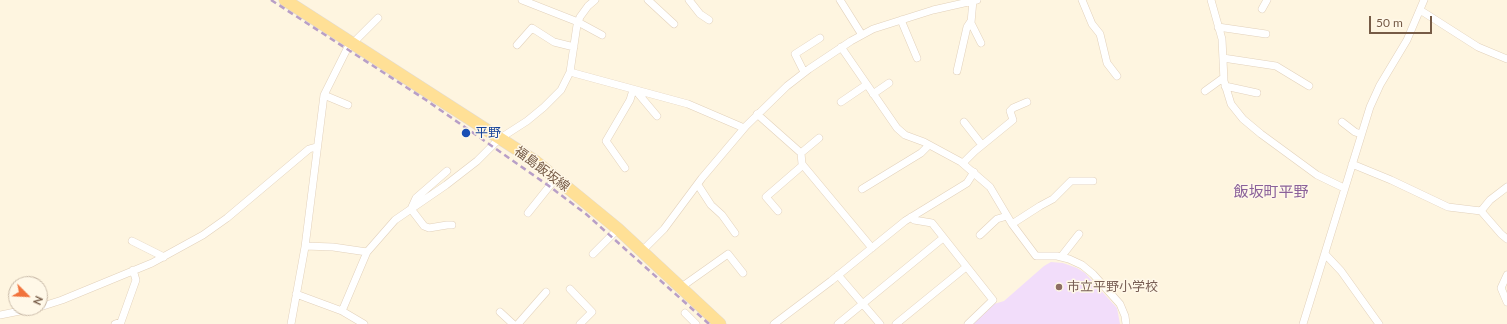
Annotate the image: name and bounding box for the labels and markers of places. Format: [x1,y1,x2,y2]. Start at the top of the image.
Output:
place label: 平野 [475,125,501,141]
marker: 平野 [460,127,472,139]
place label: 市立平野小学校 [1067,279,1158,295]
marker: 市立平野小学校 [1054,282,1064,292]

